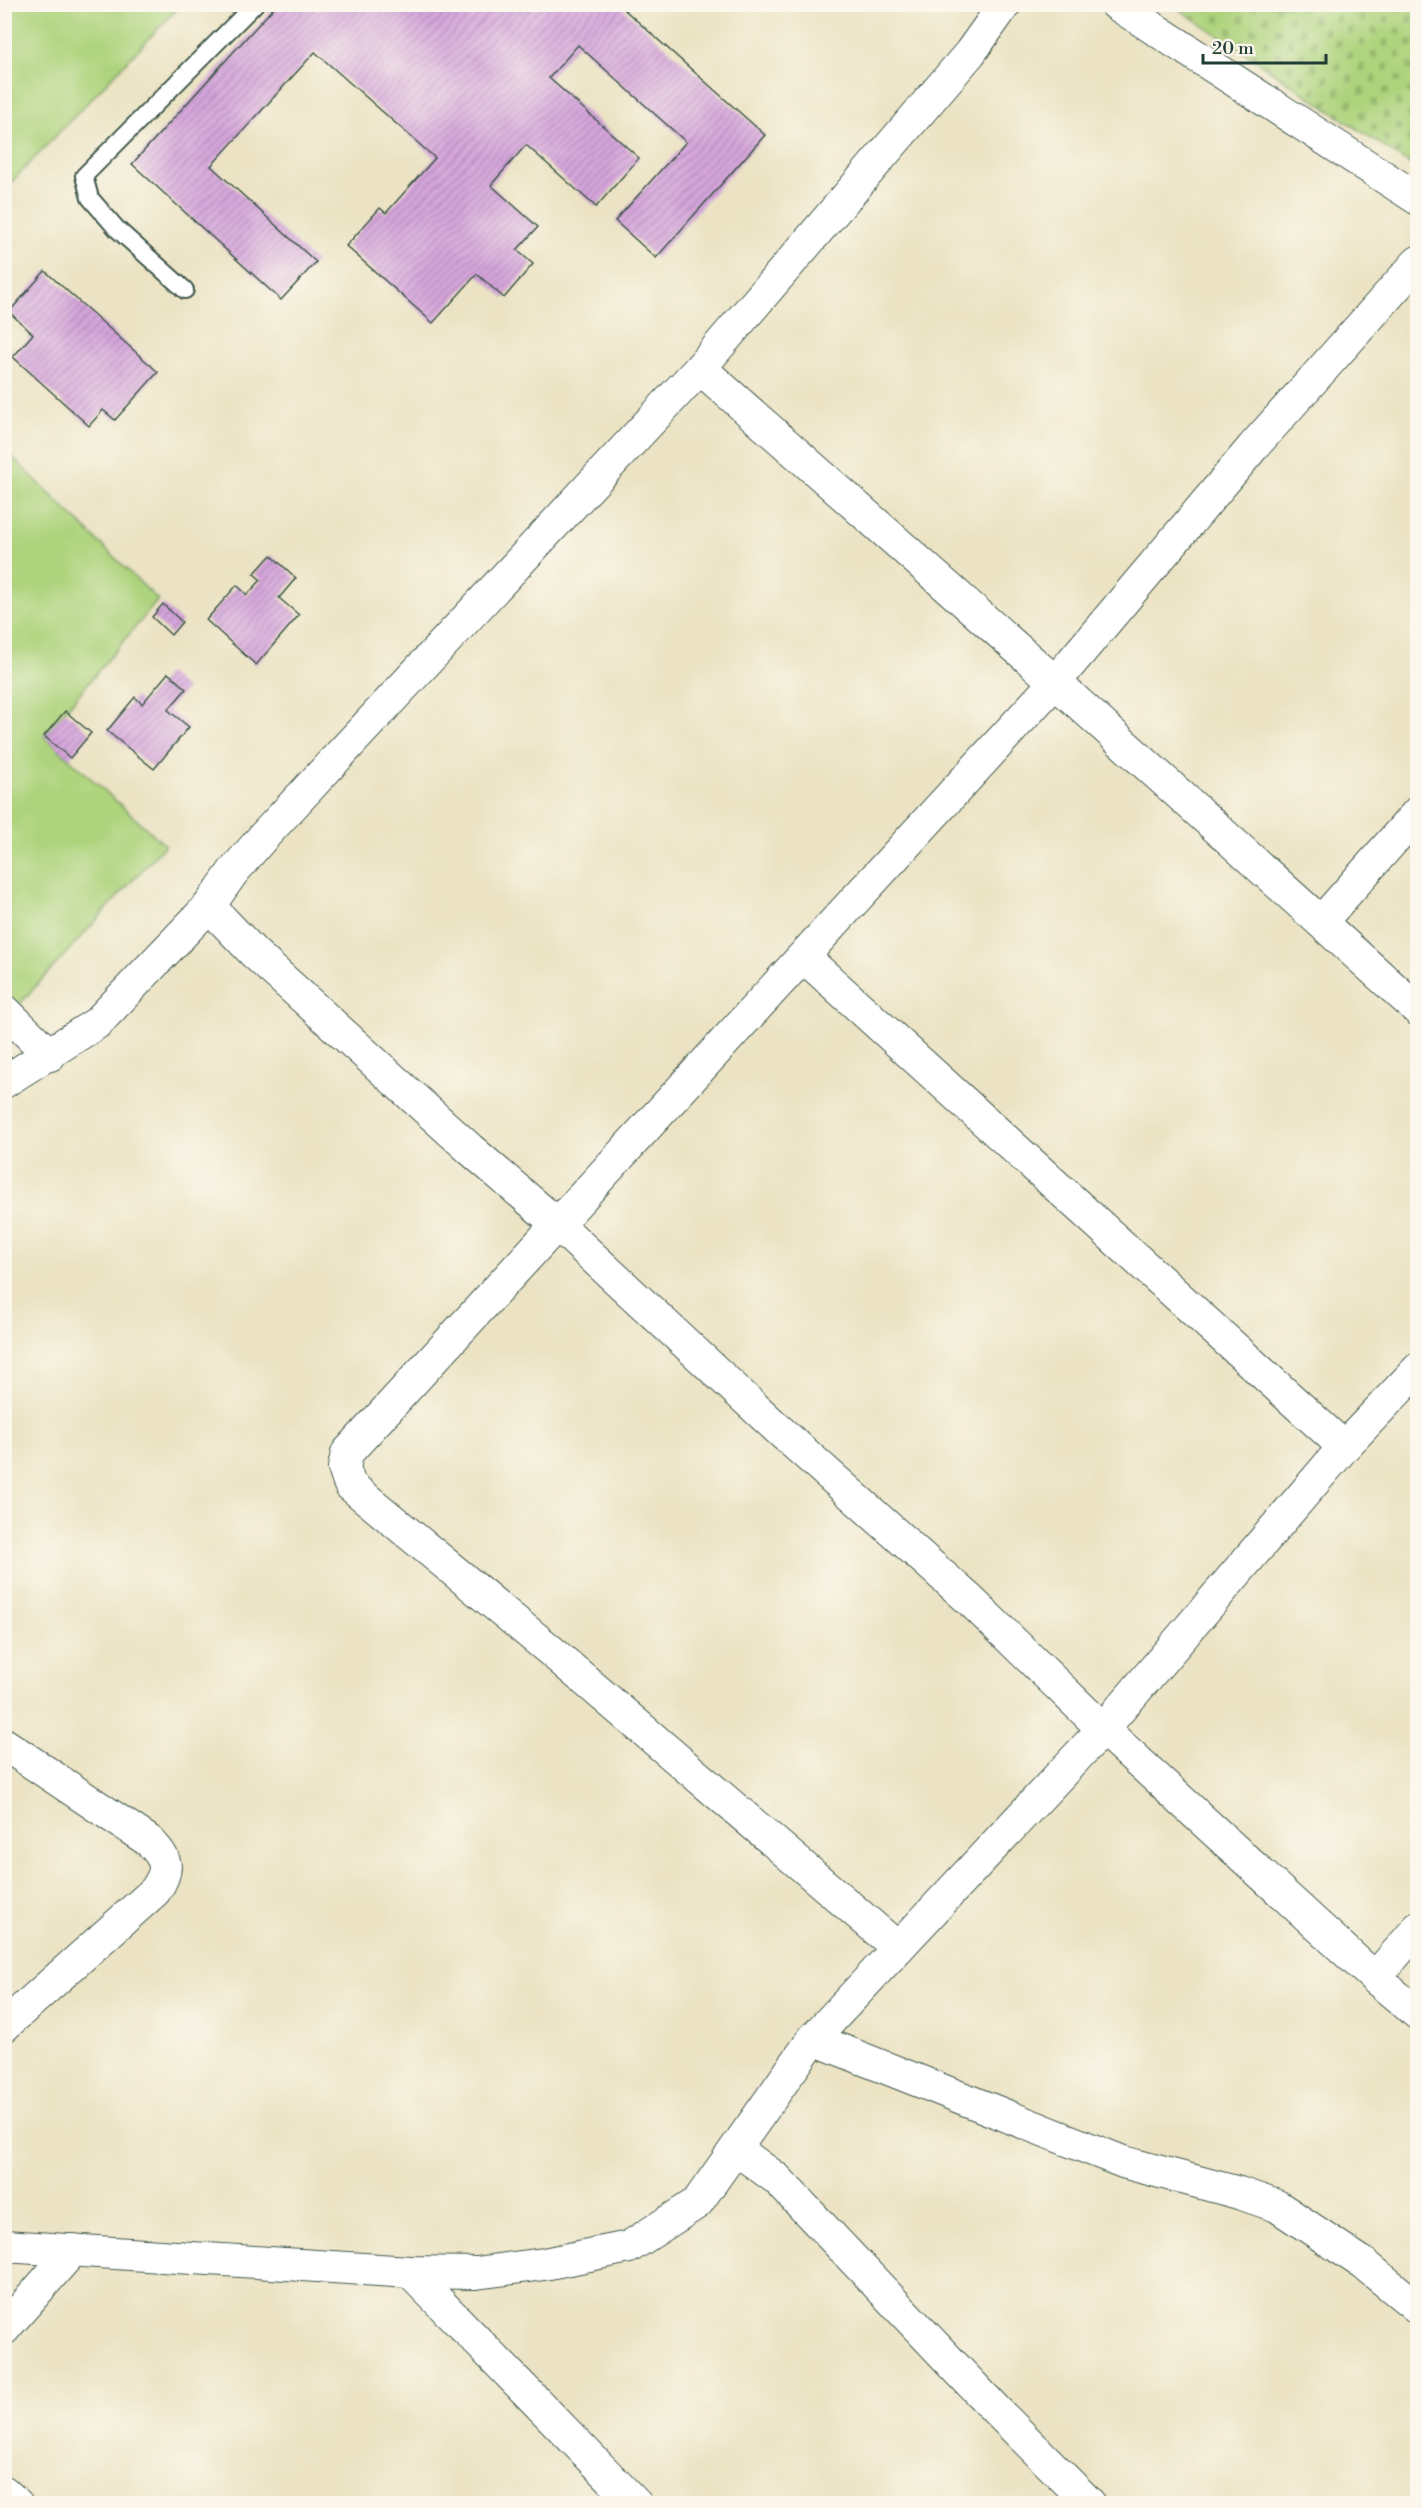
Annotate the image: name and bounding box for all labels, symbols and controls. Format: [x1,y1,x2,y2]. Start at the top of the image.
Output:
scale bar [1203,27,1326,65]
text: 20 m [1212,37,1254,60]

